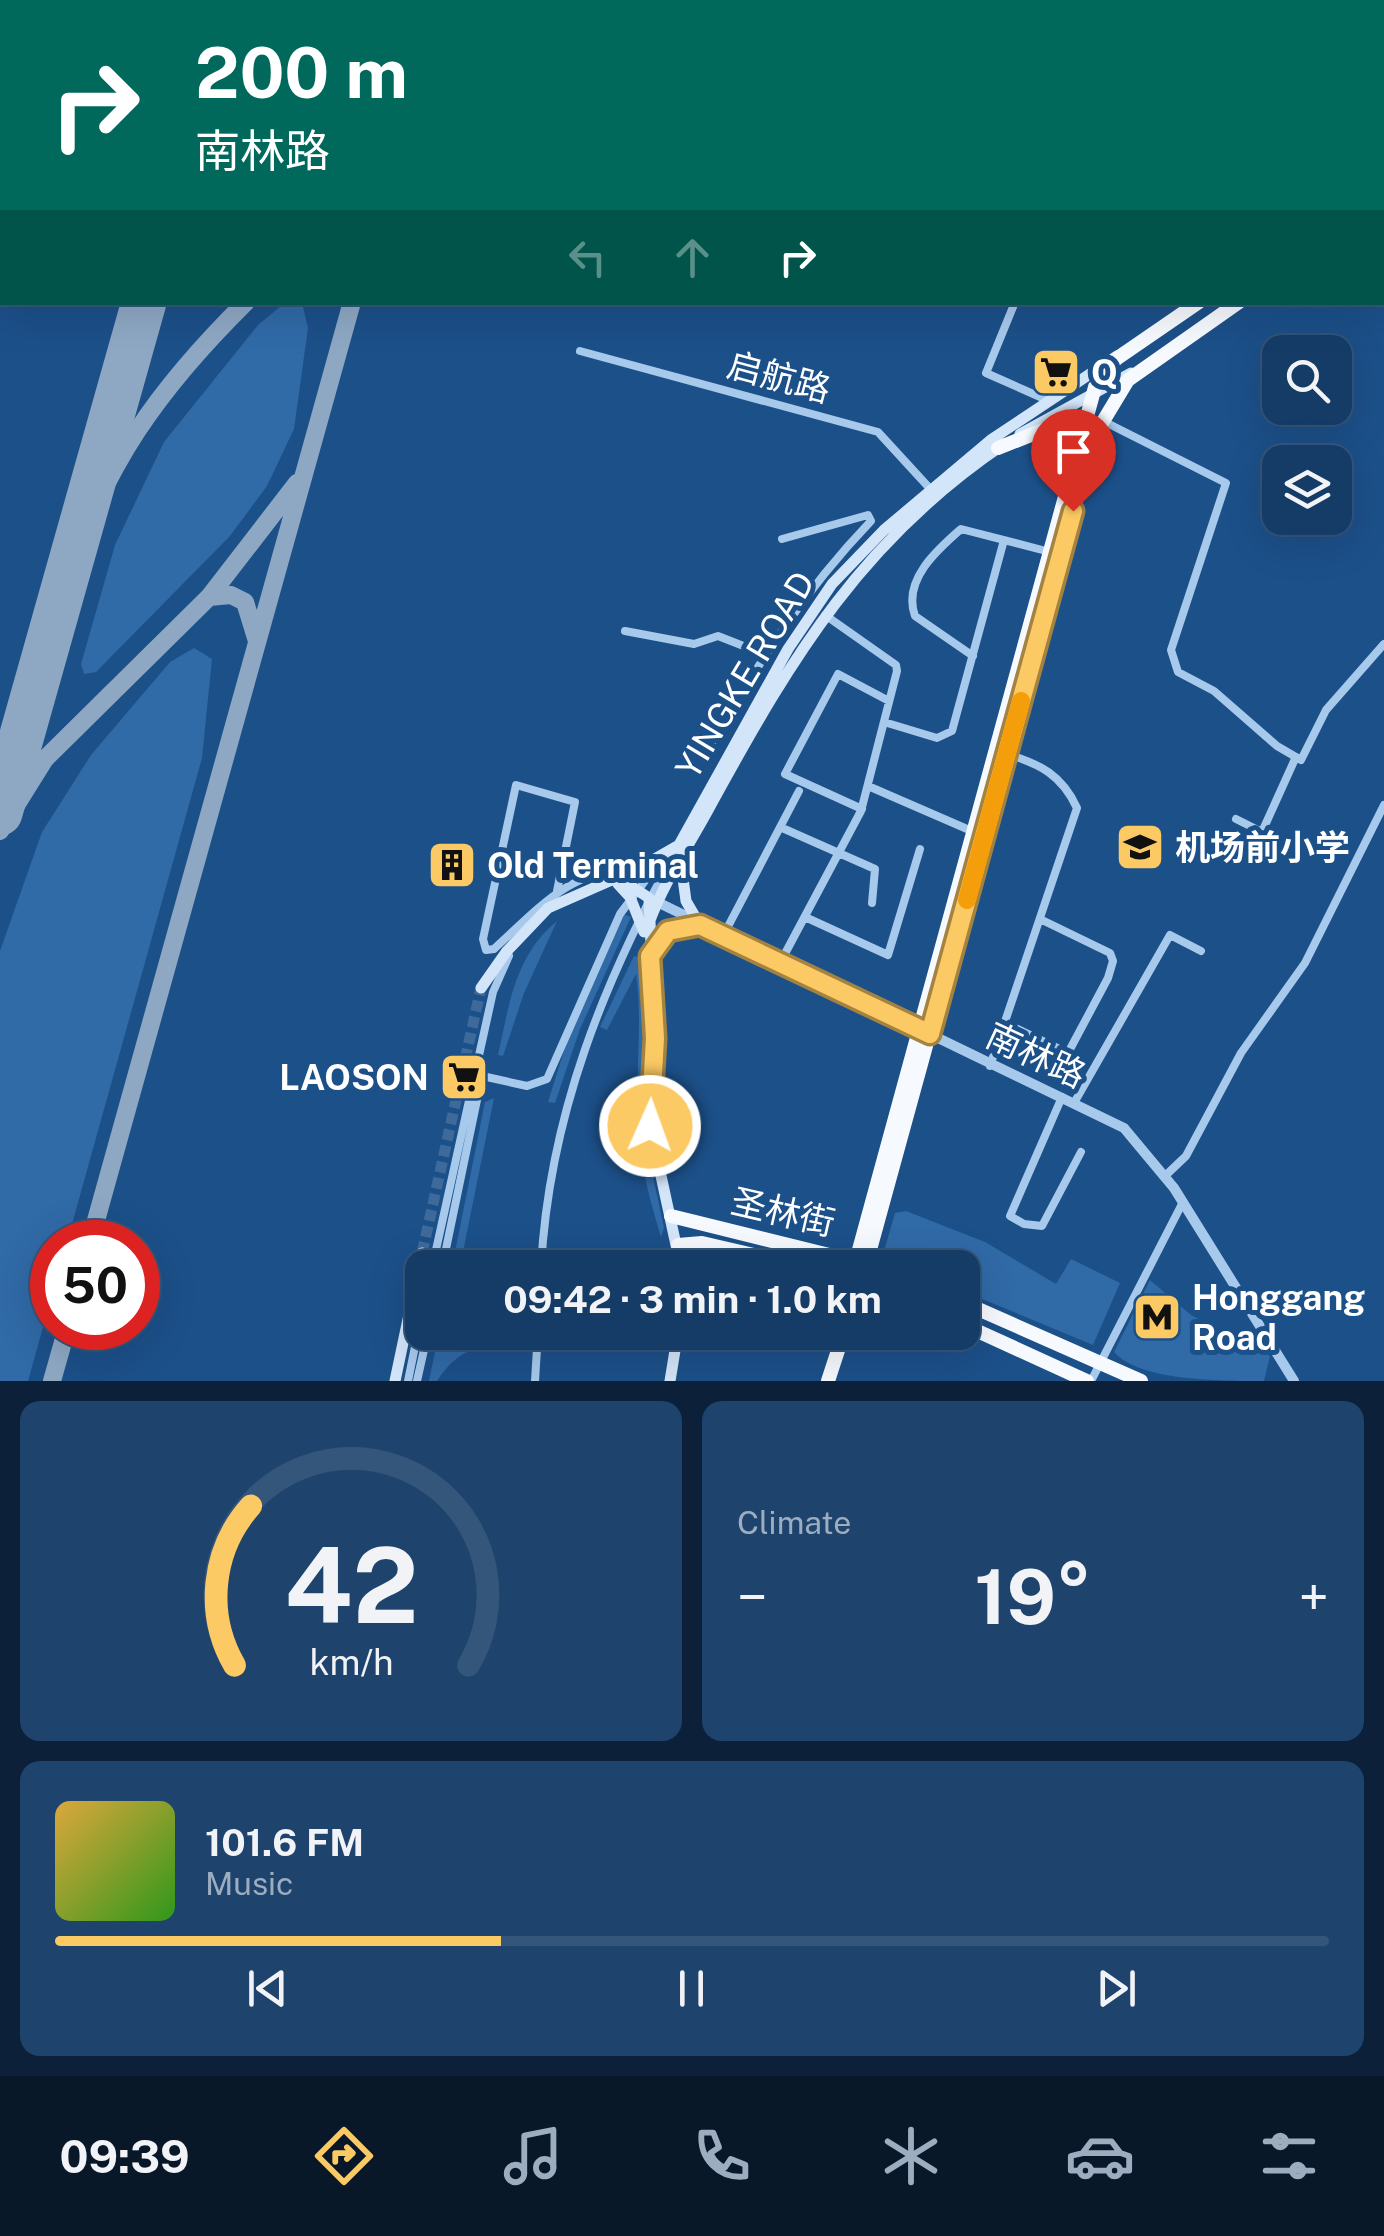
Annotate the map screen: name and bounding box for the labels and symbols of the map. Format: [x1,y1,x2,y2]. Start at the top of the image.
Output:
street label: 启航路 [723,344,835,410]
supermarket icon: Q [1030,346,1082,398]
place label: Q [1091,352,1118,393]
pin [1031,409,1116,512]
street label: YINGKE ROAD [667,564,823,786]
school or university icon: 机场前小学 [1114,821,1166,873]
place label: 机场前小学 [1175,827,1350,868]
building icon: Old Terminal [426,839,478,891]
place label: Old Terminal [487,845,699,886]
street label: 南林路 [980,1014,1092,1096]
supermarket icon: LAOSON [438,1051,490,1103]
place label: LAOSON [279,1057,429,1098]
position arrow [598,1074,702,1178]
street label: 圣林街 [727,1180,839,1244]
speed limit sign: 50 [30,1220,160,1350]
place label: Honggang Road [1192,1277,1365,1358]
metro station icon: Honggang Road [1131,1291,1183,1343]

